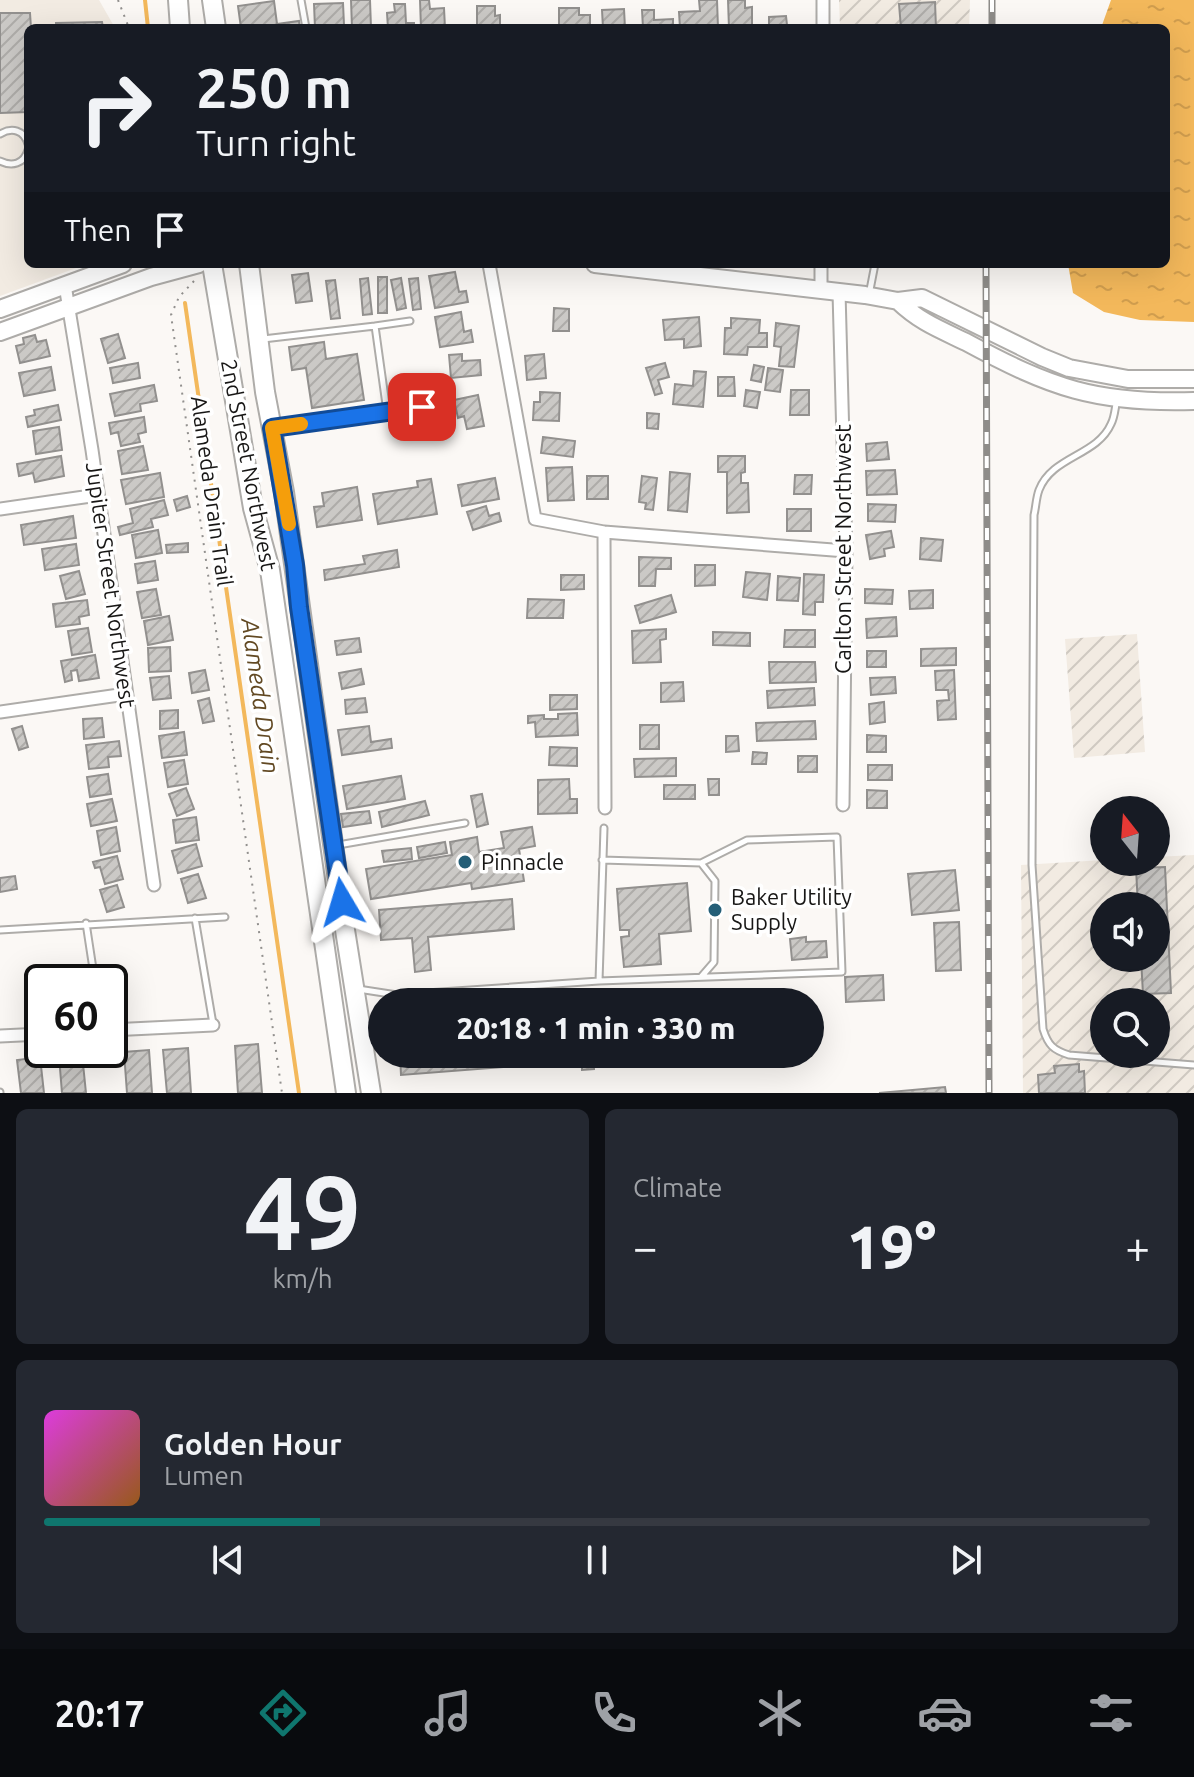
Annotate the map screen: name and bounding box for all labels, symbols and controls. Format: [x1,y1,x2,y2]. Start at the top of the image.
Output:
icon: right [64,56,168,160]
text: 250 m [196,56,352,119]
text: Turn right [196,122,356,163]
icon: arrive [148,208,192,252]
text: Then [64,213,132,247]
street label: 2nd Street Northwest [217,357,282,573]
pin [388,373,456,441]
icon: arrive [400,385,444,429]
street label: Alameda Drain Trail [187,394,238,588]
street label: Carlton Street Northwest [830,424,855,674]
street label: Jupiter Street Northwest [82,461,141,710]
water label: Alameda Drain [236,615,285,775]
north arrow [1090,796,1170,876]
map controls [1090,796,1170,1068]
place label: Pinnacle [481,849,564,874]
marker: Pinnacle [456,853,474,871]
position arrow [300,860,384,944]
place label: Baker Utility Supply [731,884,852,934]
button: sound [1090,892,1170,972]
marker: Baker Utility Supply [706,901,724,919]
speed limit sign: 60 [24,964,128,1068]
button: search [1090,988,1170,1068]
text: 20:18 · 1 min · 330 m [457,1011,735,1045]
text: 49 [244,1153,361,1270]
text: Climate [633,1173,722,1202]
text: 19° [847,1213,936,1280]
text: − [633,1222,658,1271]
text: + [1125,1222,1150,1271]
text: km/h [272,1264,333,1293]
text: Golden Hour [164,1427,342,1461]
text: Lumen [164,1461,244,1490]
icon: previous [206,1538,250,1582]
icon: pause [575,1538,619,1582]
icon: next [944,1538,988,1582]
icon: directions [255,1685,311,1741]
icon: music [420,1685,476,1741]
icon: phone [586,1685,642,1741]
icon: climate [752,1685,808,1741]
icon: car [917,1685,973,1741]
icon: filters [1083,1685,1139,1741]
text: 20:17 [55,1693,145,1734]

